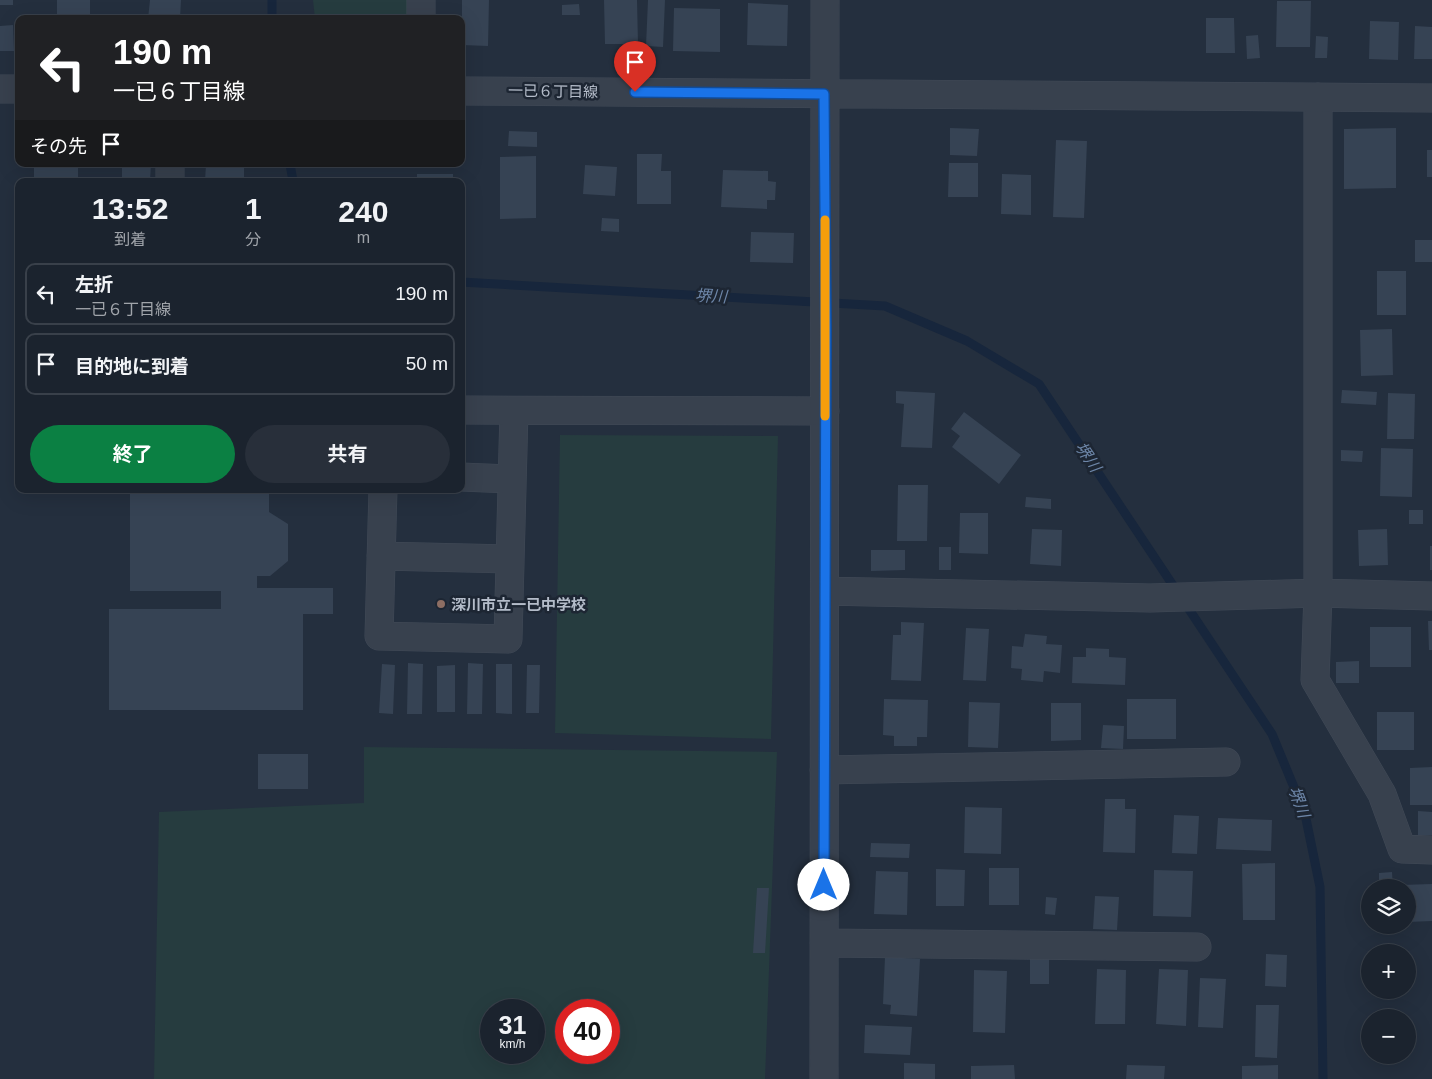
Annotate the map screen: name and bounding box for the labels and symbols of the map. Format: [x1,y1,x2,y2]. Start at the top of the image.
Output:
pin [614,41,656,92]
street label: 一已６丁目線 [508,82,598,100]
water label: 堺川 [695,287,729,305]
water label: 堺川 [1072,439,1105,477]
place label: 深川市立一已中学校 [451,596,586,613]
marker: 深川市立一已中学校 [435,598,447,610]
water label: 堺川 [1285,784,1313,822]
position arrow [797,858,849,910]
speed limit sign: 40 [555,999,620,1064]

